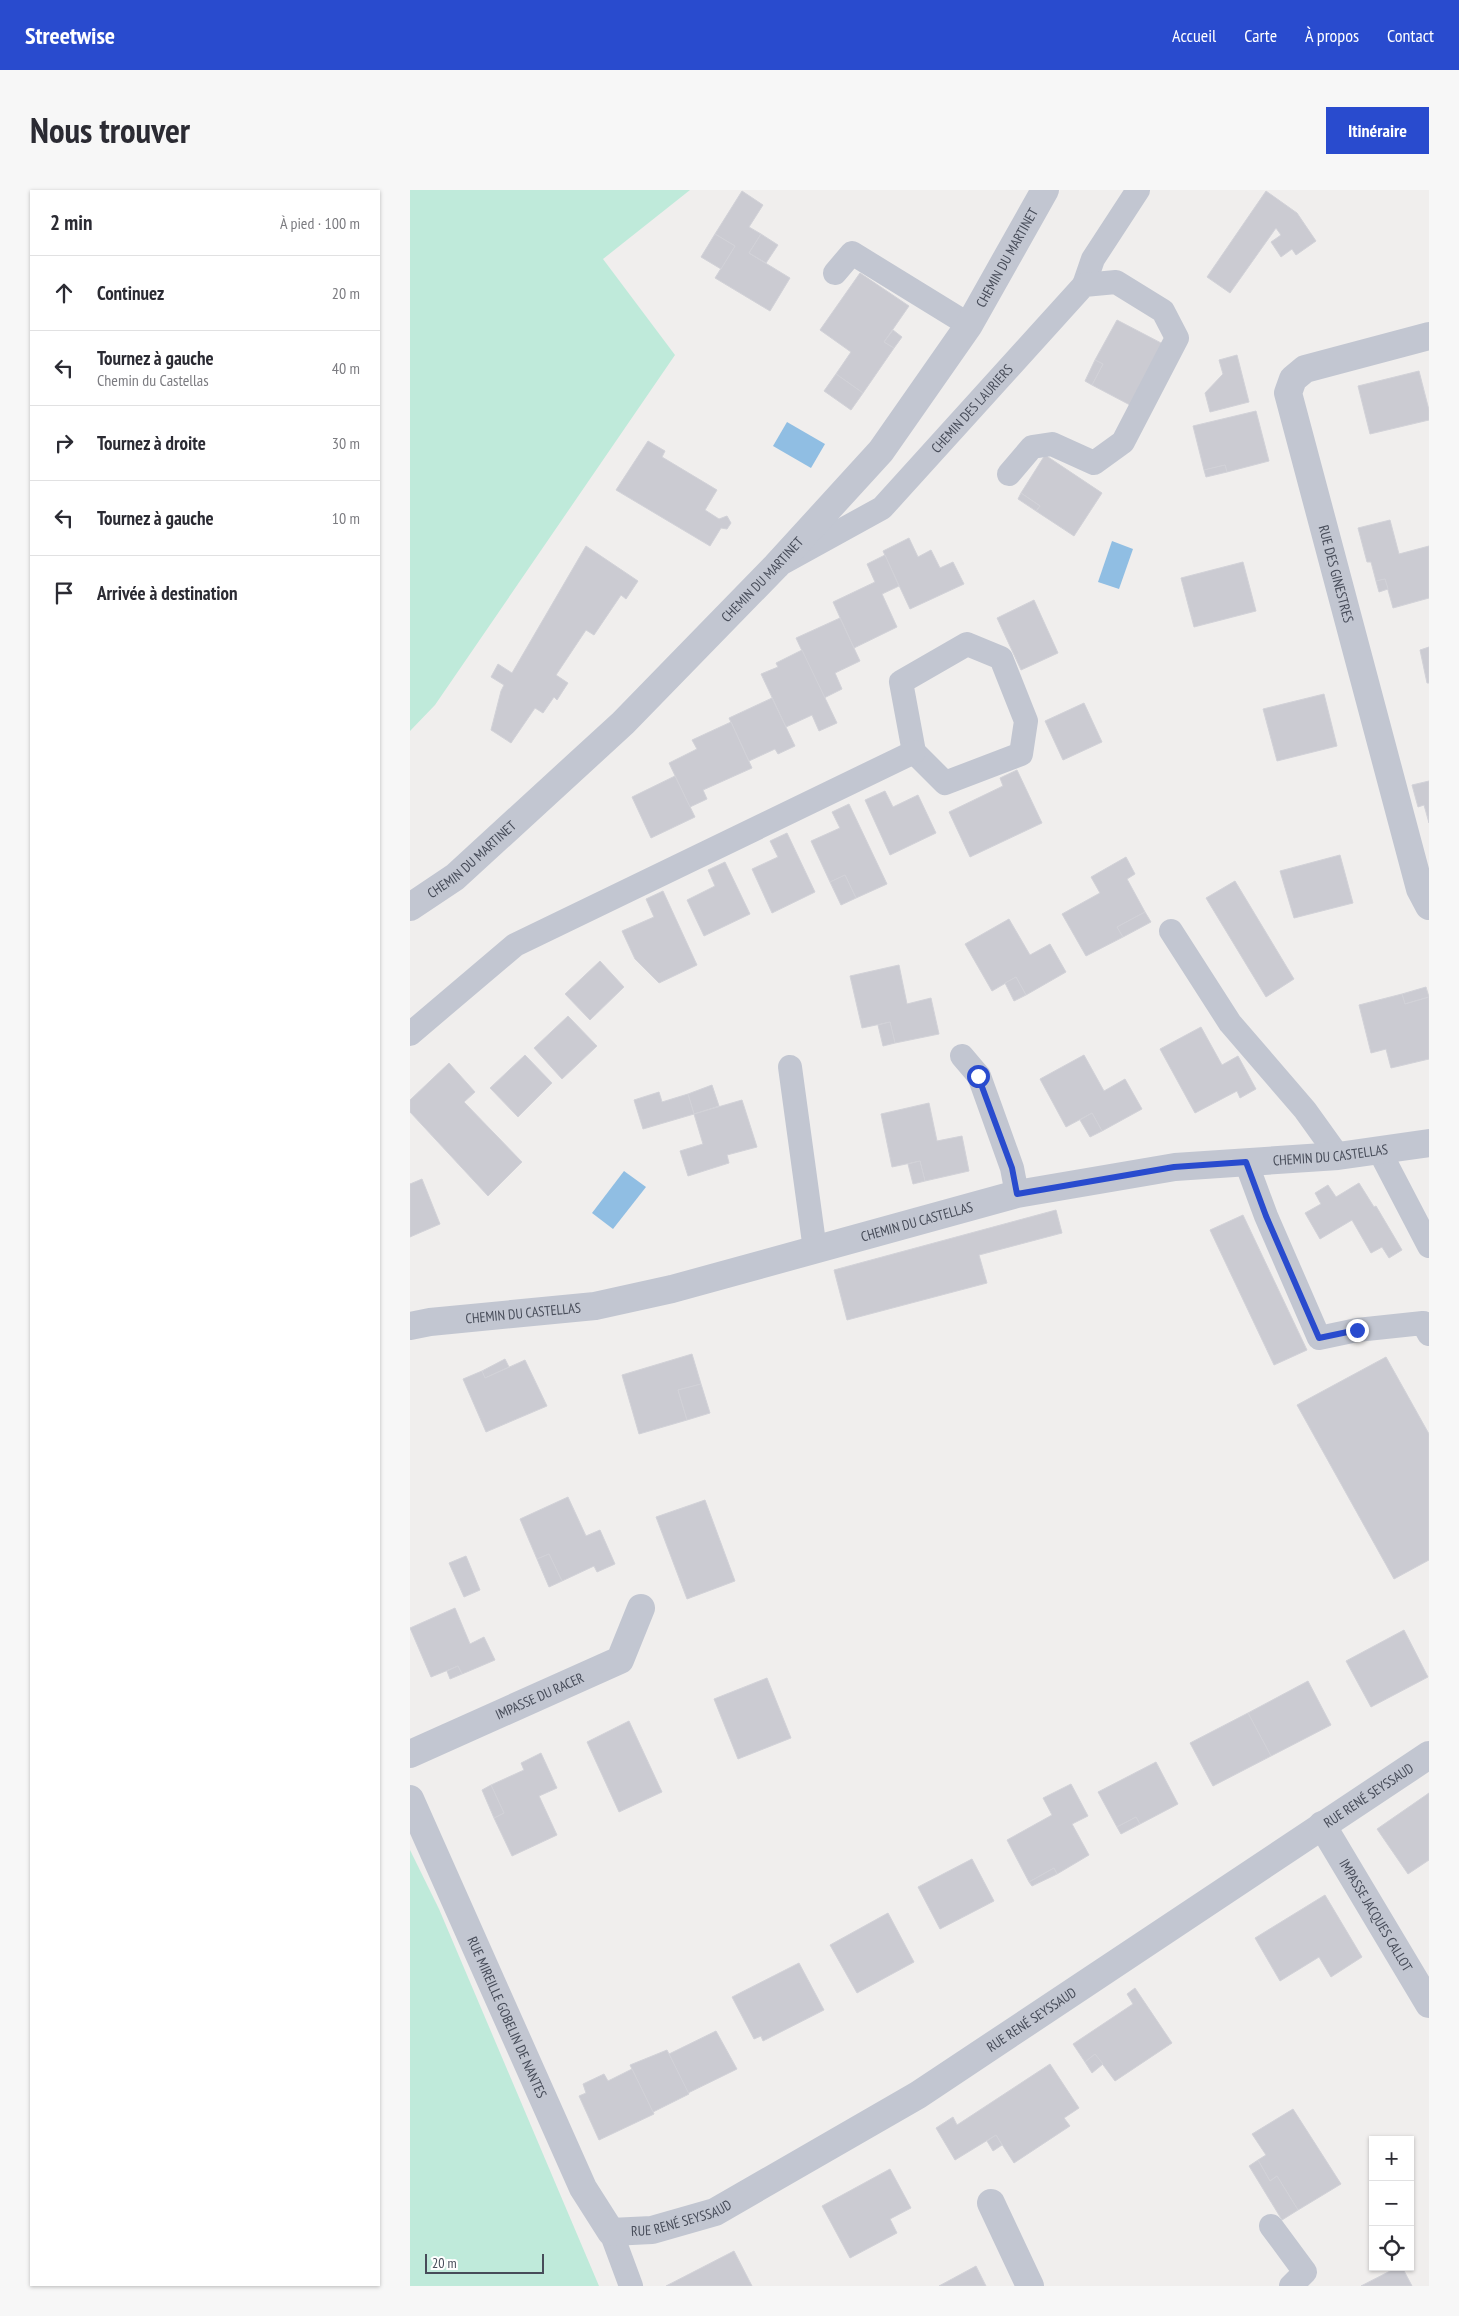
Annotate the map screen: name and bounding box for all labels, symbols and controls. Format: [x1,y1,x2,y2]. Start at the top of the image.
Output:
text: Streetwise [25,20,115,51]
text: Accueil [1172,24,1216,47]
text: Carte [1244,24,1277,47]
text: À propos [1305,24,1359,47]
text: Contact [1387,24,1434,47]
text: Nous trouver [30,107,190,153]
button: Itinéraire [1326,107,1429,154]
street label: CHEMIN DU MARTINET [972,204,1042,310]
text: 2 min [50,209,92,236]
text: À pied · 100 m [280,213,360,233]
icon: ahead [50,279,78,307]
text: Continuez [97,281,164,305]
text: 20 m [332,283,360,303]
text: Tournez à gauche [97,346,214,370]
icon: left [50,354,78,382]
text: 40 m [332,358,360,378]
street label: CHEMIN DES LAURIERS [927,360,1017,457]
text: Chemin du Castellas [97,370,209,390]
icon: right [50,429,78,457]
text: Tournez à droite [97,431,206,455]
text: 30 m [332,433,360,453]
icon: left [50,504,78,532]
text: Tournez à gauche [97,506,214,530]
text: 10 m [332,508,360,528]
street label: RUE DES GINESTRES [1315,523,1358,625]
street label: CHEMIN DU MARTINET [717,532,808,626]
icon: arrive [50,579,78,607]
text: Arrivée à destination [97,581,238,605]
street label: CHEMIN DU MARTINET [424,816,520,902]
route start [967,1065,990,1088]
street label: CHEMIN DU CASTELLAS [1272,1140,1389,1169]
street label: CHEMIN DU CASTELLAS [859,1198,975,1246]
street label: CHEMIN DU CASTELLAS [465,1298,582,1328]
route end [1346,1319,1369,1342]
street label: IMPASSE DU RACER [493,1668,587,1724]
street label: RUE RENÉ SEYSSAUD [1320,1759,1417,1831]
street label: IMPASSE JACQUES CALLOT [1335,1856,1417,1975]
street label: RUE MIREILLE GOBELIN DE NANTES [463,1934,551,2101]
street label: RUE RENÉ SEYSSAUD [983,1983,1080,2056]
map controls [1369,2136,1414,2271]
button: + [1369,2136,1414,2181]
button: − [1369,2181,1414,2226]
street label: RUE RENÉ SEYSSAUD [631,2195,735,2240]
button: locate [1369,2226,1414,2271]
scale bar [425,2251,544,2274]
text: 20 m [432,2254,457,2272]

